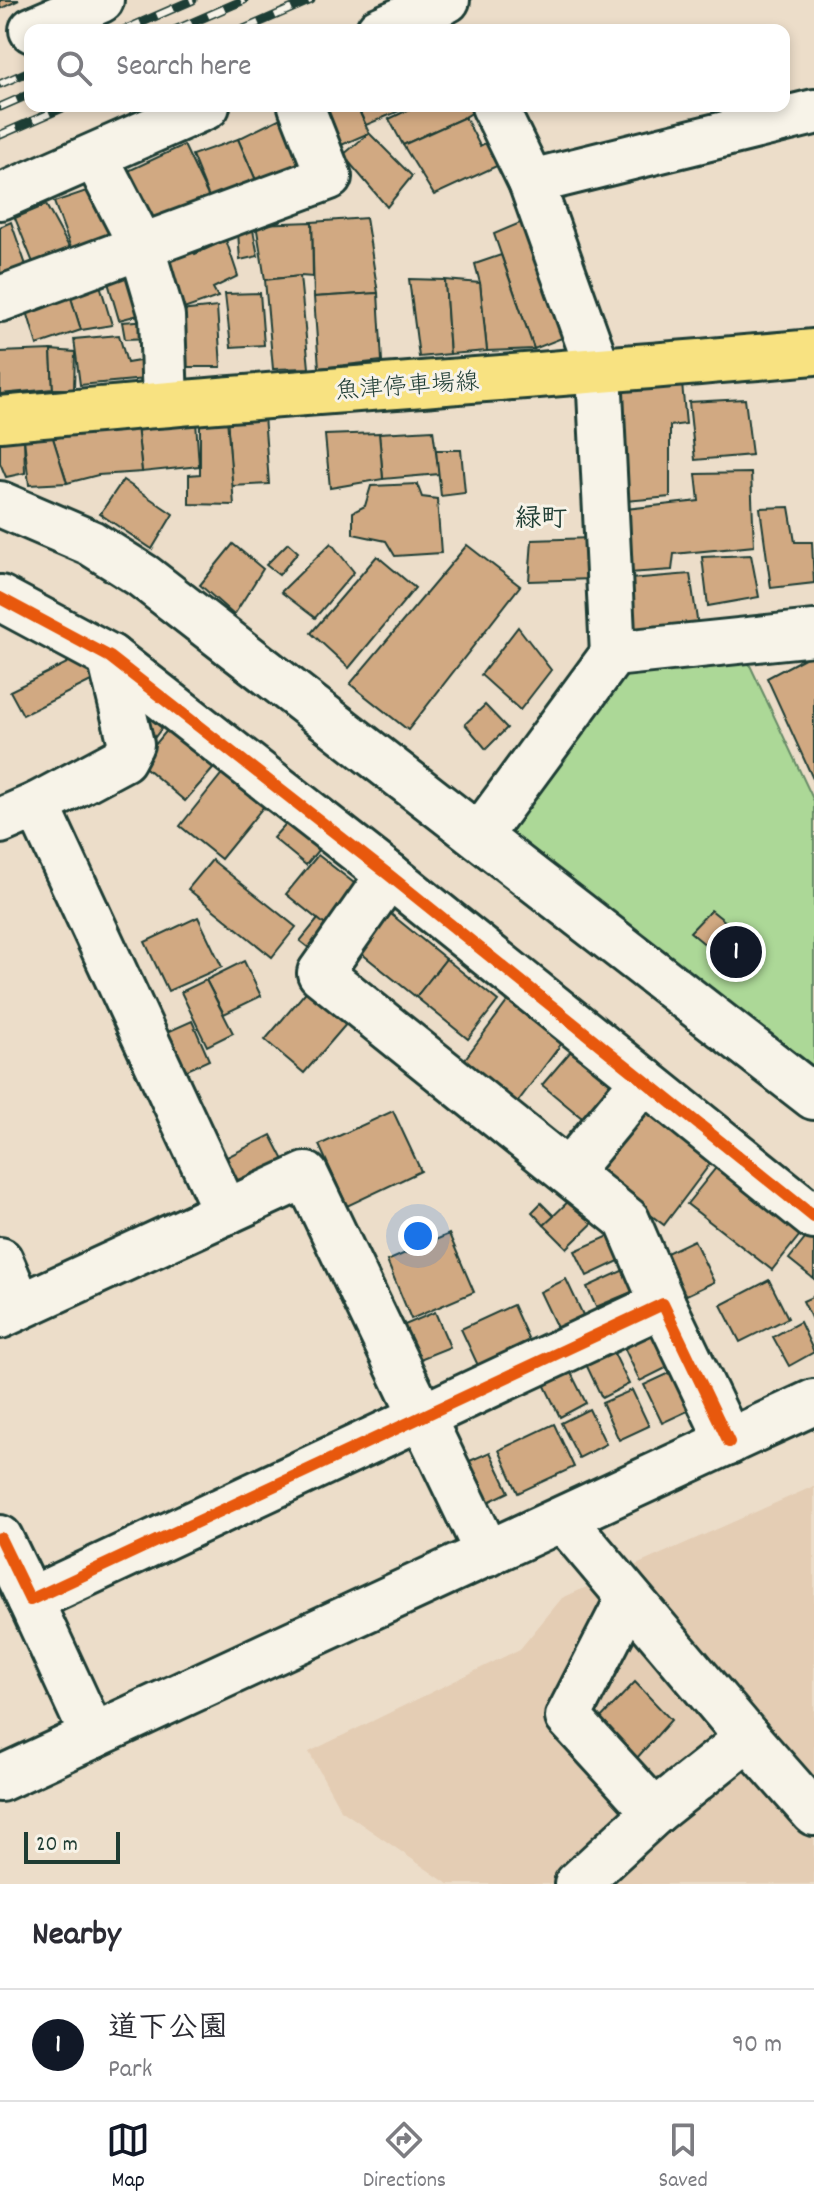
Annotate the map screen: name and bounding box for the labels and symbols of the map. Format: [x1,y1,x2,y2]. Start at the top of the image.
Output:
street label: 魚津停車場線 [334,366,480,410]
district label: 緑町 [515,502,567,539]
pin: 1 [710,922,762,982]
your location [398,1216,438,1256]
scale bar [24,1828,120,1864]

